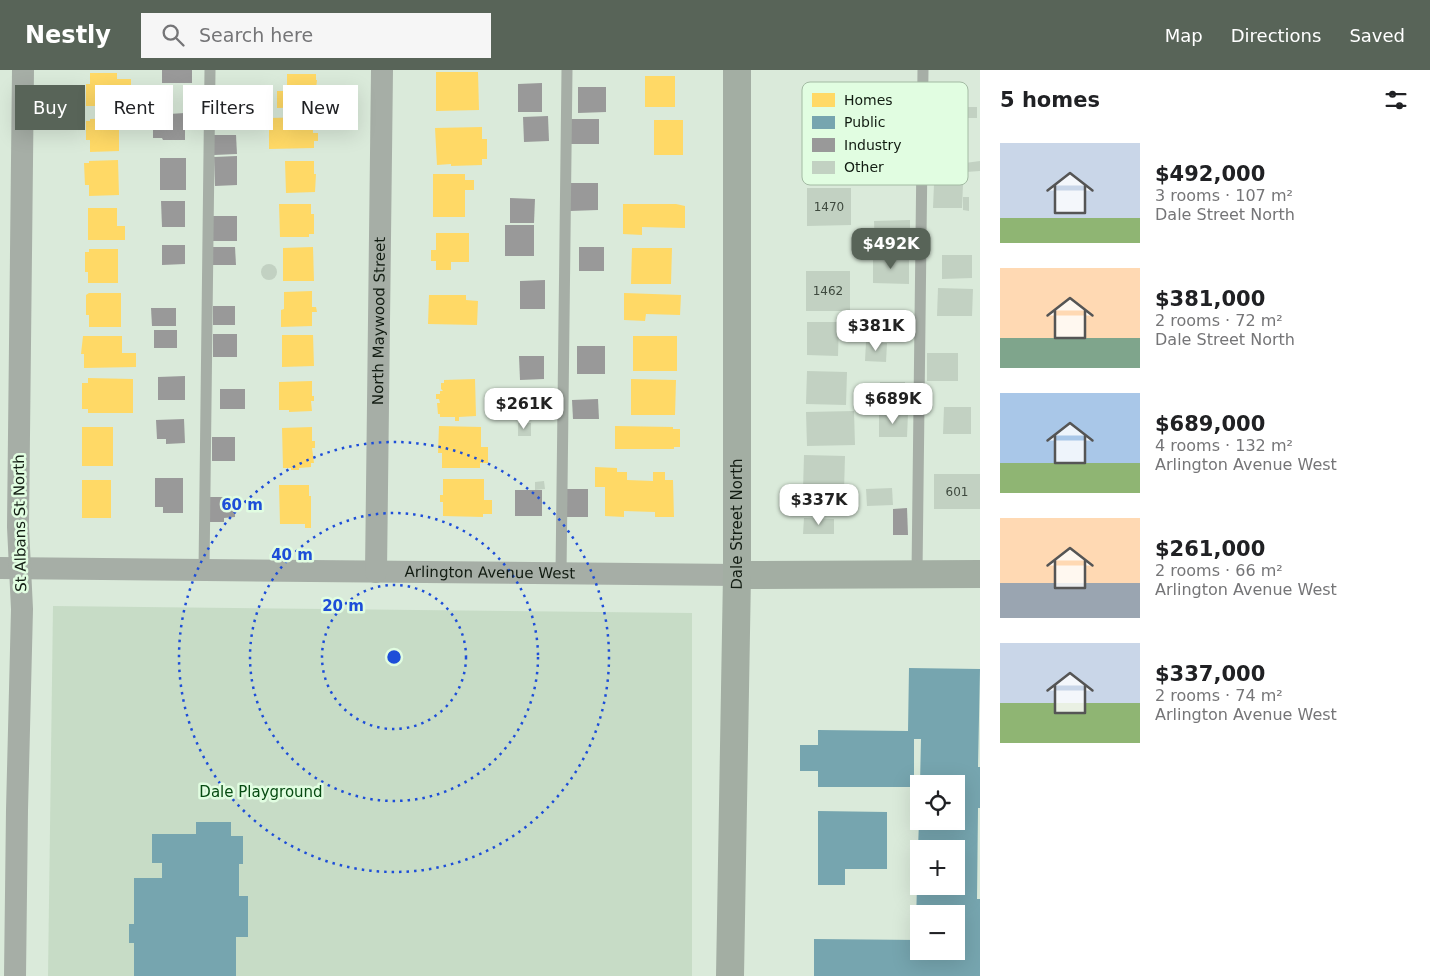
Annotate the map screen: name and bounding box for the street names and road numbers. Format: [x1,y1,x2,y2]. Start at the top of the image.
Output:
street label: North Maywood Street [369,237,389,405]
street label: St Albans St North [10,454,30,592]
street label: Dale Street North [728,458,746,590]
street label: Arlington Avenue West [405,563,576,582]

